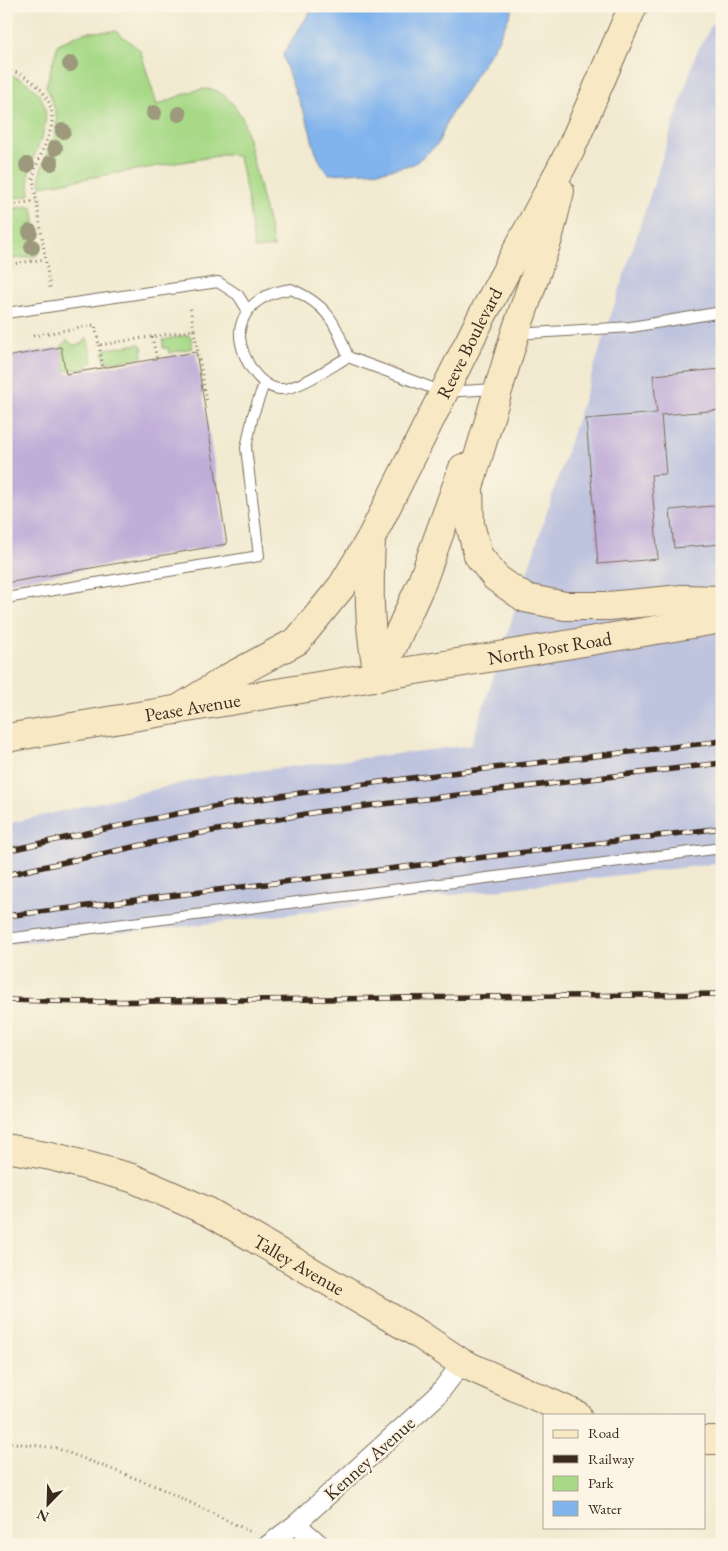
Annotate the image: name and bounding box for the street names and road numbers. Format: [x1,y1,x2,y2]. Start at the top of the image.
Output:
street label: Reeve Boulevard [431,283,508,403]
street label: North Post Road [486,626,614,671]
street label: Pease Avenue [143,687,242,728]
street label: Talley Avenue [249,1228,349,1301]
street label: Kenney Avenue [318,1411,420,1506]

